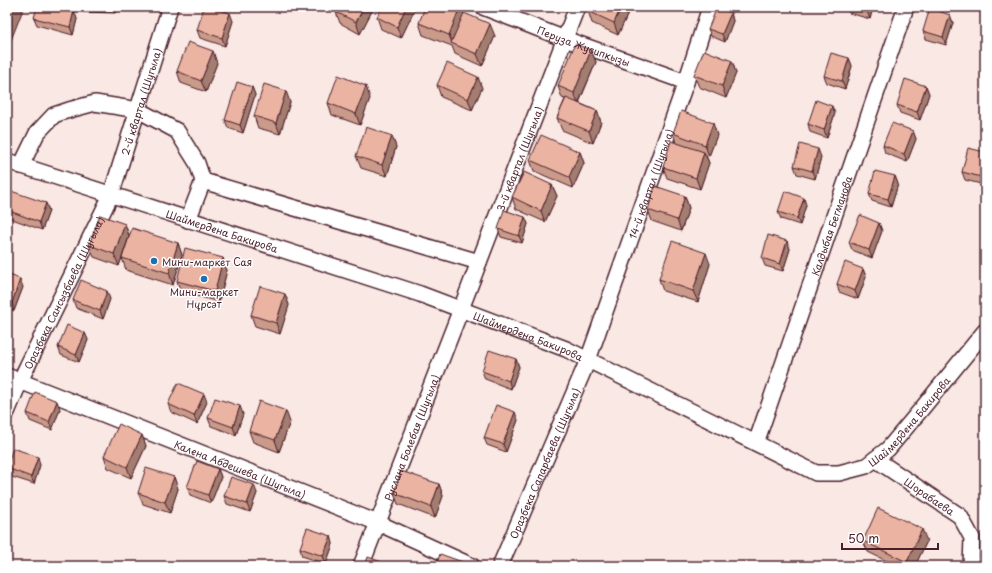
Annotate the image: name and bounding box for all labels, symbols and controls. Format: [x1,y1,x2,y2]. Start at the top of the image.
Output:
street label: Перуза Жусипкызы [535,21,632,69]
street label: 2-й квартал (Шугыла) [117,46,164,157]
street label: 3-й квартал (Шугыла) [492,104,546,213]
street label: 14-й квартал (Шугыла) [624,127,676,241]
street label: Калдыбая Бегманова [807,173,855,278]
street label: Шаймердена Бакирова [164,205,281,256]
street label: Оразбека Сансызбаева (Шугыла) [20,214,107,371]
place label: Мини-маркет Сая [162,254,252,269]
marker: Мини-маркет Сая [149,256,159,266]
marker: Мини-маркет Нұрсәт [199,274,209,284]
place label: Мини-маркет Нұрсәт [170,284,238,311]
street label: Шаймердена Бакирова [471,307,587,364]
street label: Руслана Болебая (Шугыла) [380,372,442,503]
street label: Шаймердена Бакирова [864,372,953,470]
street label: Оразбека Сапарбаева (Шугыла) [505,385,583,541]
street label: Калена Абдешева (Шугыла) [172,436,308,501]
street label: Шорабаева [902,473,959,518]
scale bar [842,525,938,551]
text: 50 m [848,529,879,547]

